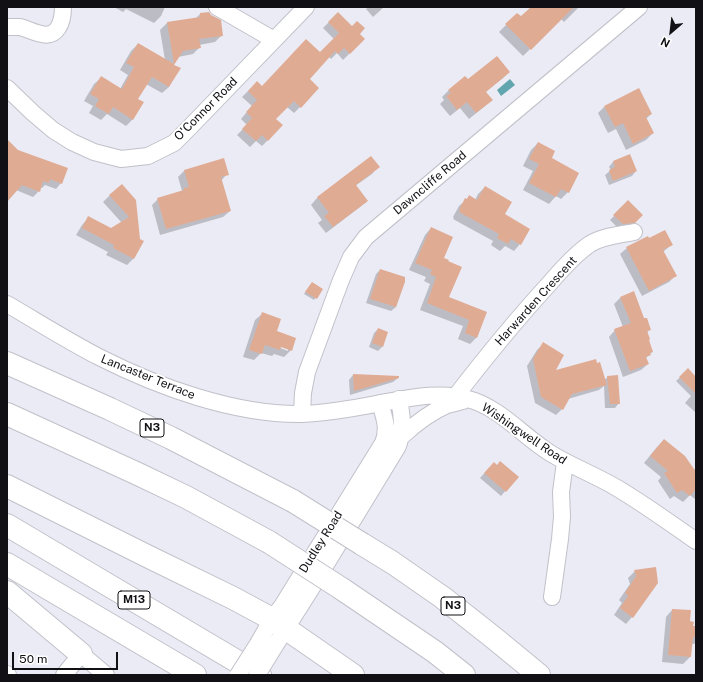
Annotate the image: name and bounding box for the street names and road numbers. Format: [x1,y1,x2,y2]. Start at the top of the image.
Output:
street label: O'Connor Road [171,74,241,144]
street label: Dawncliffe Road [390,148,470,218]
street label: Harwarden Crescent [492,253,580,349]
street label: Lancaster Terrace [99,352,197,402]
street label: Wishingwell Road [479,400,569,468]
road number: N3 [140,419,164,437]
street label: Dudley Road [296,508,346,576]
road number: M13 [118,591,150,609]
road number: N3 [441,597,465,615]

